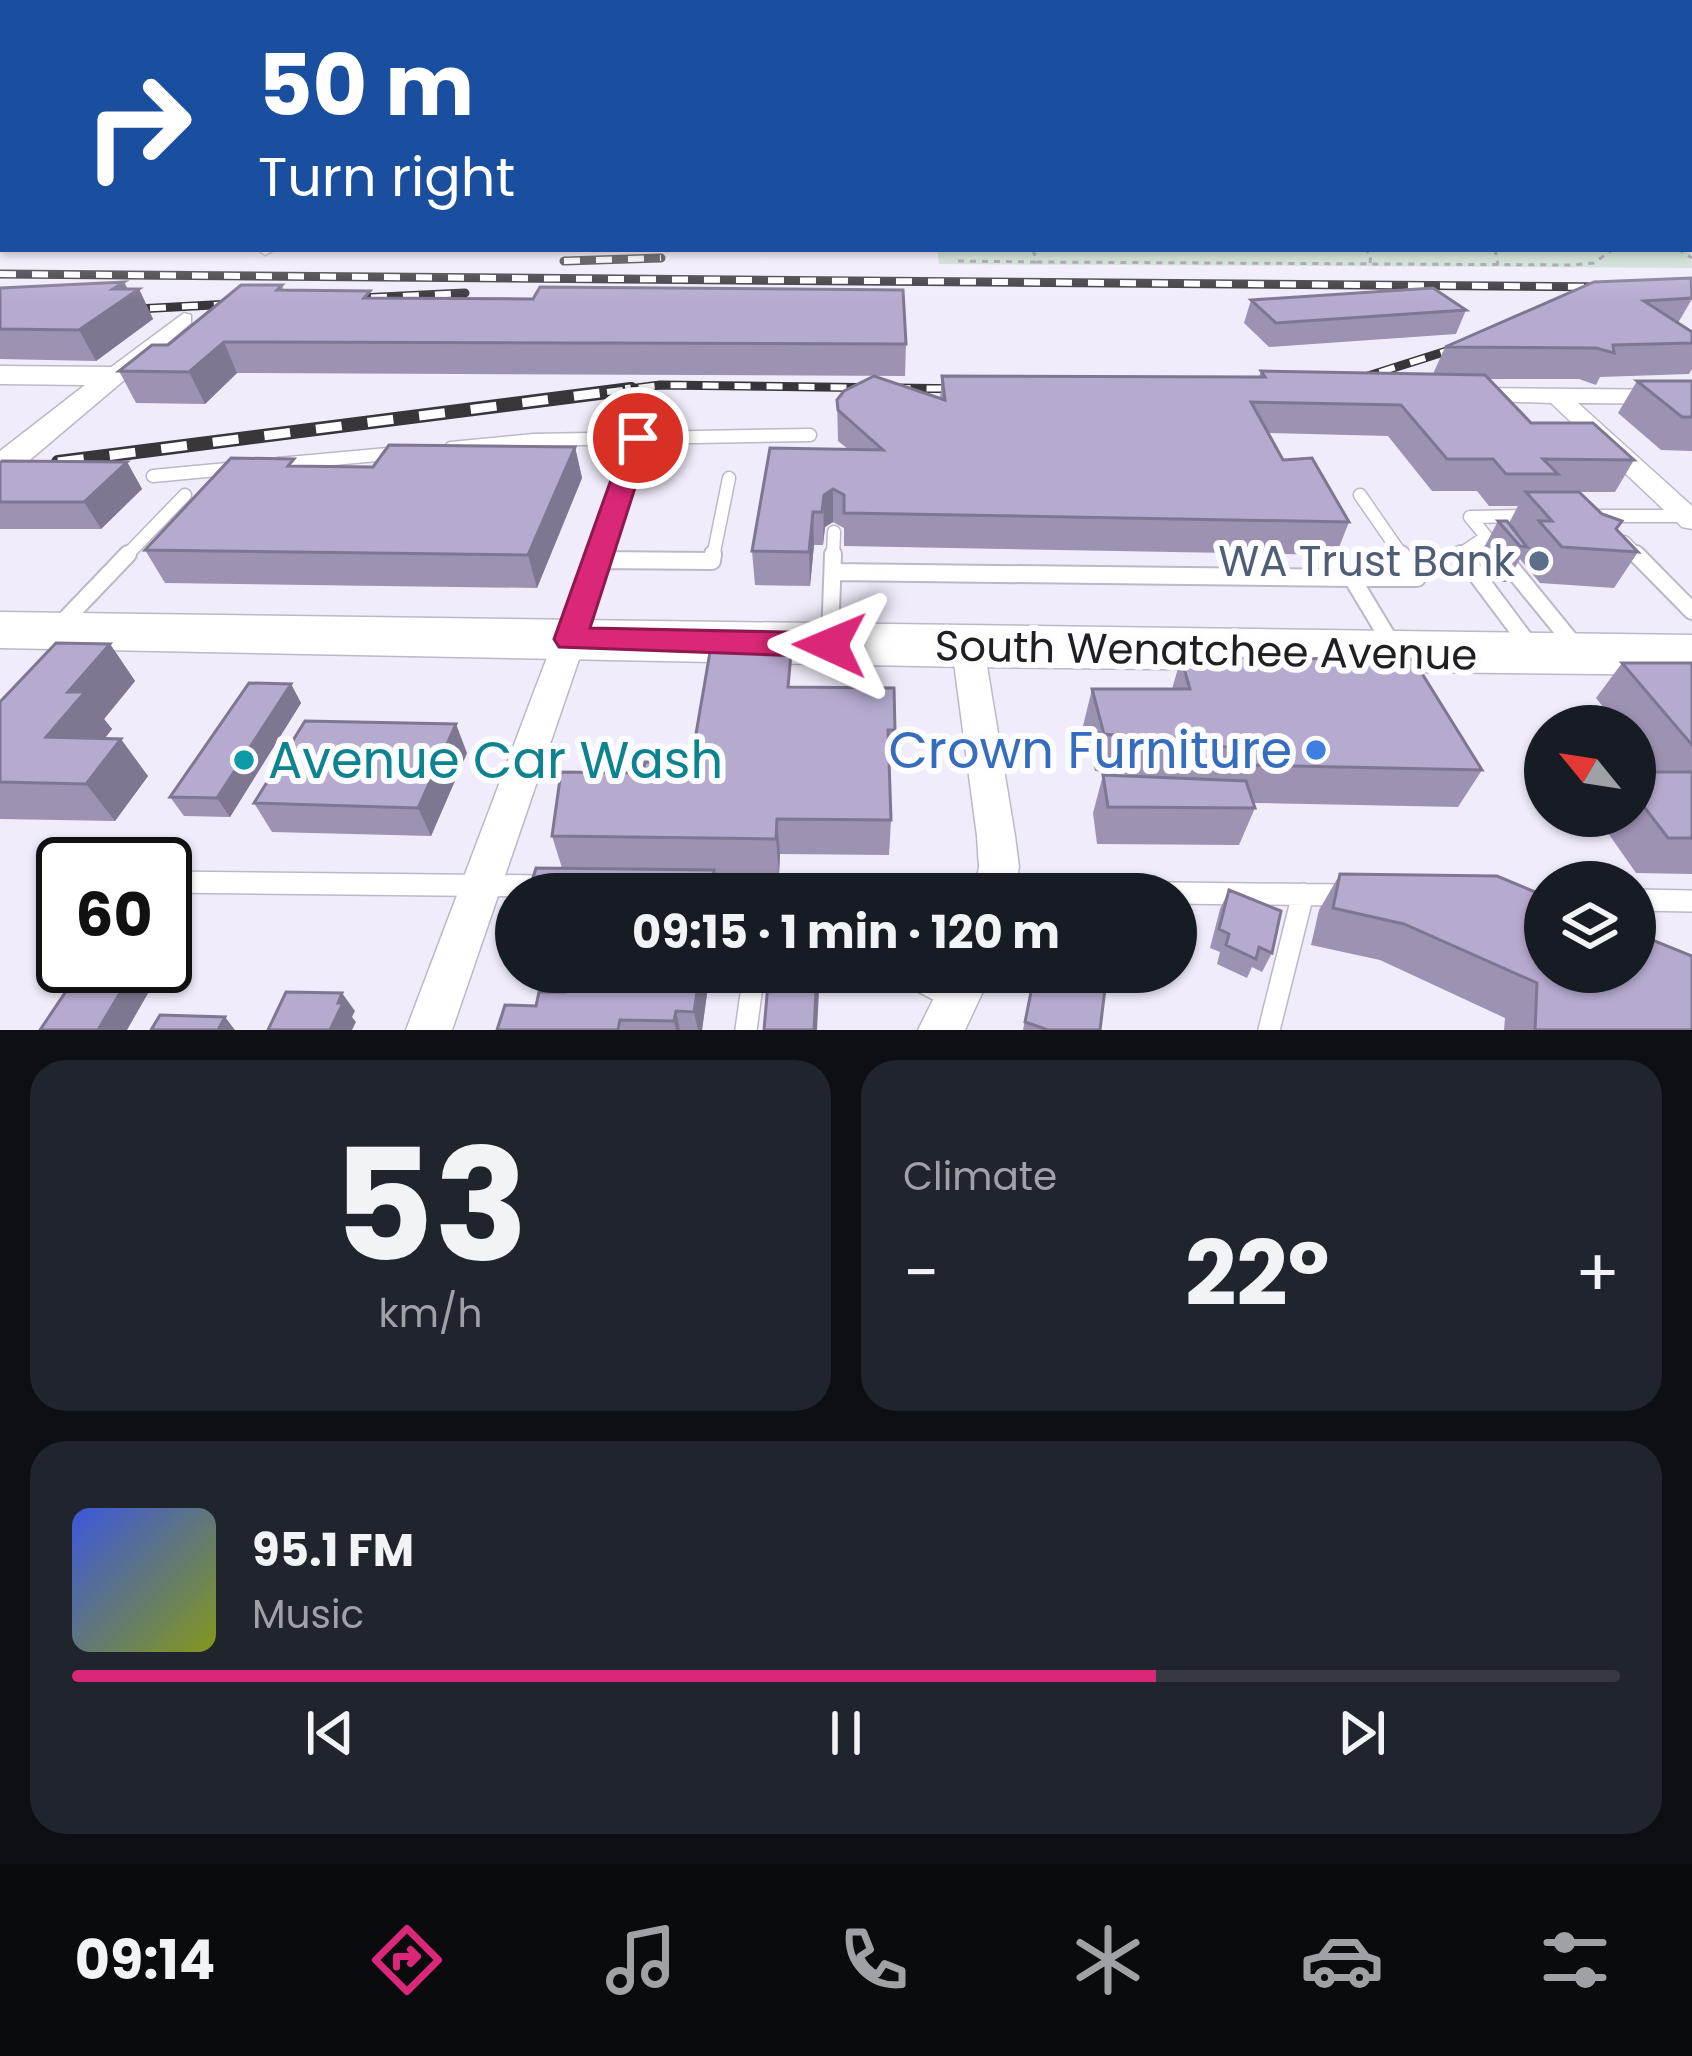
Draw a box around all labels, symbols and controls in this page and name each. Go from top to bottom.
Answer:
text: 50 m [258,27,474,144]
icon: right [60,48,216,204]
text: Turn right [258,139,515,215]
pin [587,387,689,489]
icon: arrive [605,405,671,471]
place label: WA Trust Bank [1218,532,1515,591]
marker: WA Trust Bank [1526,548,1552,574]
position arrow [767,582,893,708]
street label: South Wenatchee Avenue [934,616,1478,685]
north arrow [1524,705,1656,837]
map controls [1524,705,1656,993]
place label: Crown Furniture [888,714,1292,786]
place label: Avenue Car Wash [268,724,723,796]
marker: Crown Furniture [1303,737,1329,763]
marker: Avenue Car Wash [231,747,257,773]
speed limit sign: 60 [36,837,192,993]
button: layers [1524,861,1656,993]
text: 09:15 · 1 min · 120 m [632,901,1060,964]
text: 53 [333,1096,528,1315]
text: Climate [903,1149,1057,1204]
text: 22° [1185,1210,1329,1337]
text: − [903,1227,939,1319]
text: + [1575,1227,1620,1319]
text: km/h [379,1286,482,1341]
text: 95.1 FM [252,1519,414,1582]
text: Music [252,1587,364,1642]
icon: previous [297,1700,363,1766]
icon: pause [813,1700,879,1766]
icon: next [1329,1700,1395,1766]
icon: directions [365,1918,449,2002]
icon: music [599,1918,683,2002]
icon: phone [832,1918,916,2002]
icon: climate [1066,1918,1150,2002]
icon: car [1300,1918,1384,2002]
icon: filters [1533,1918,1617,2002]
text: 09:14 [75,1922,215,1998]

